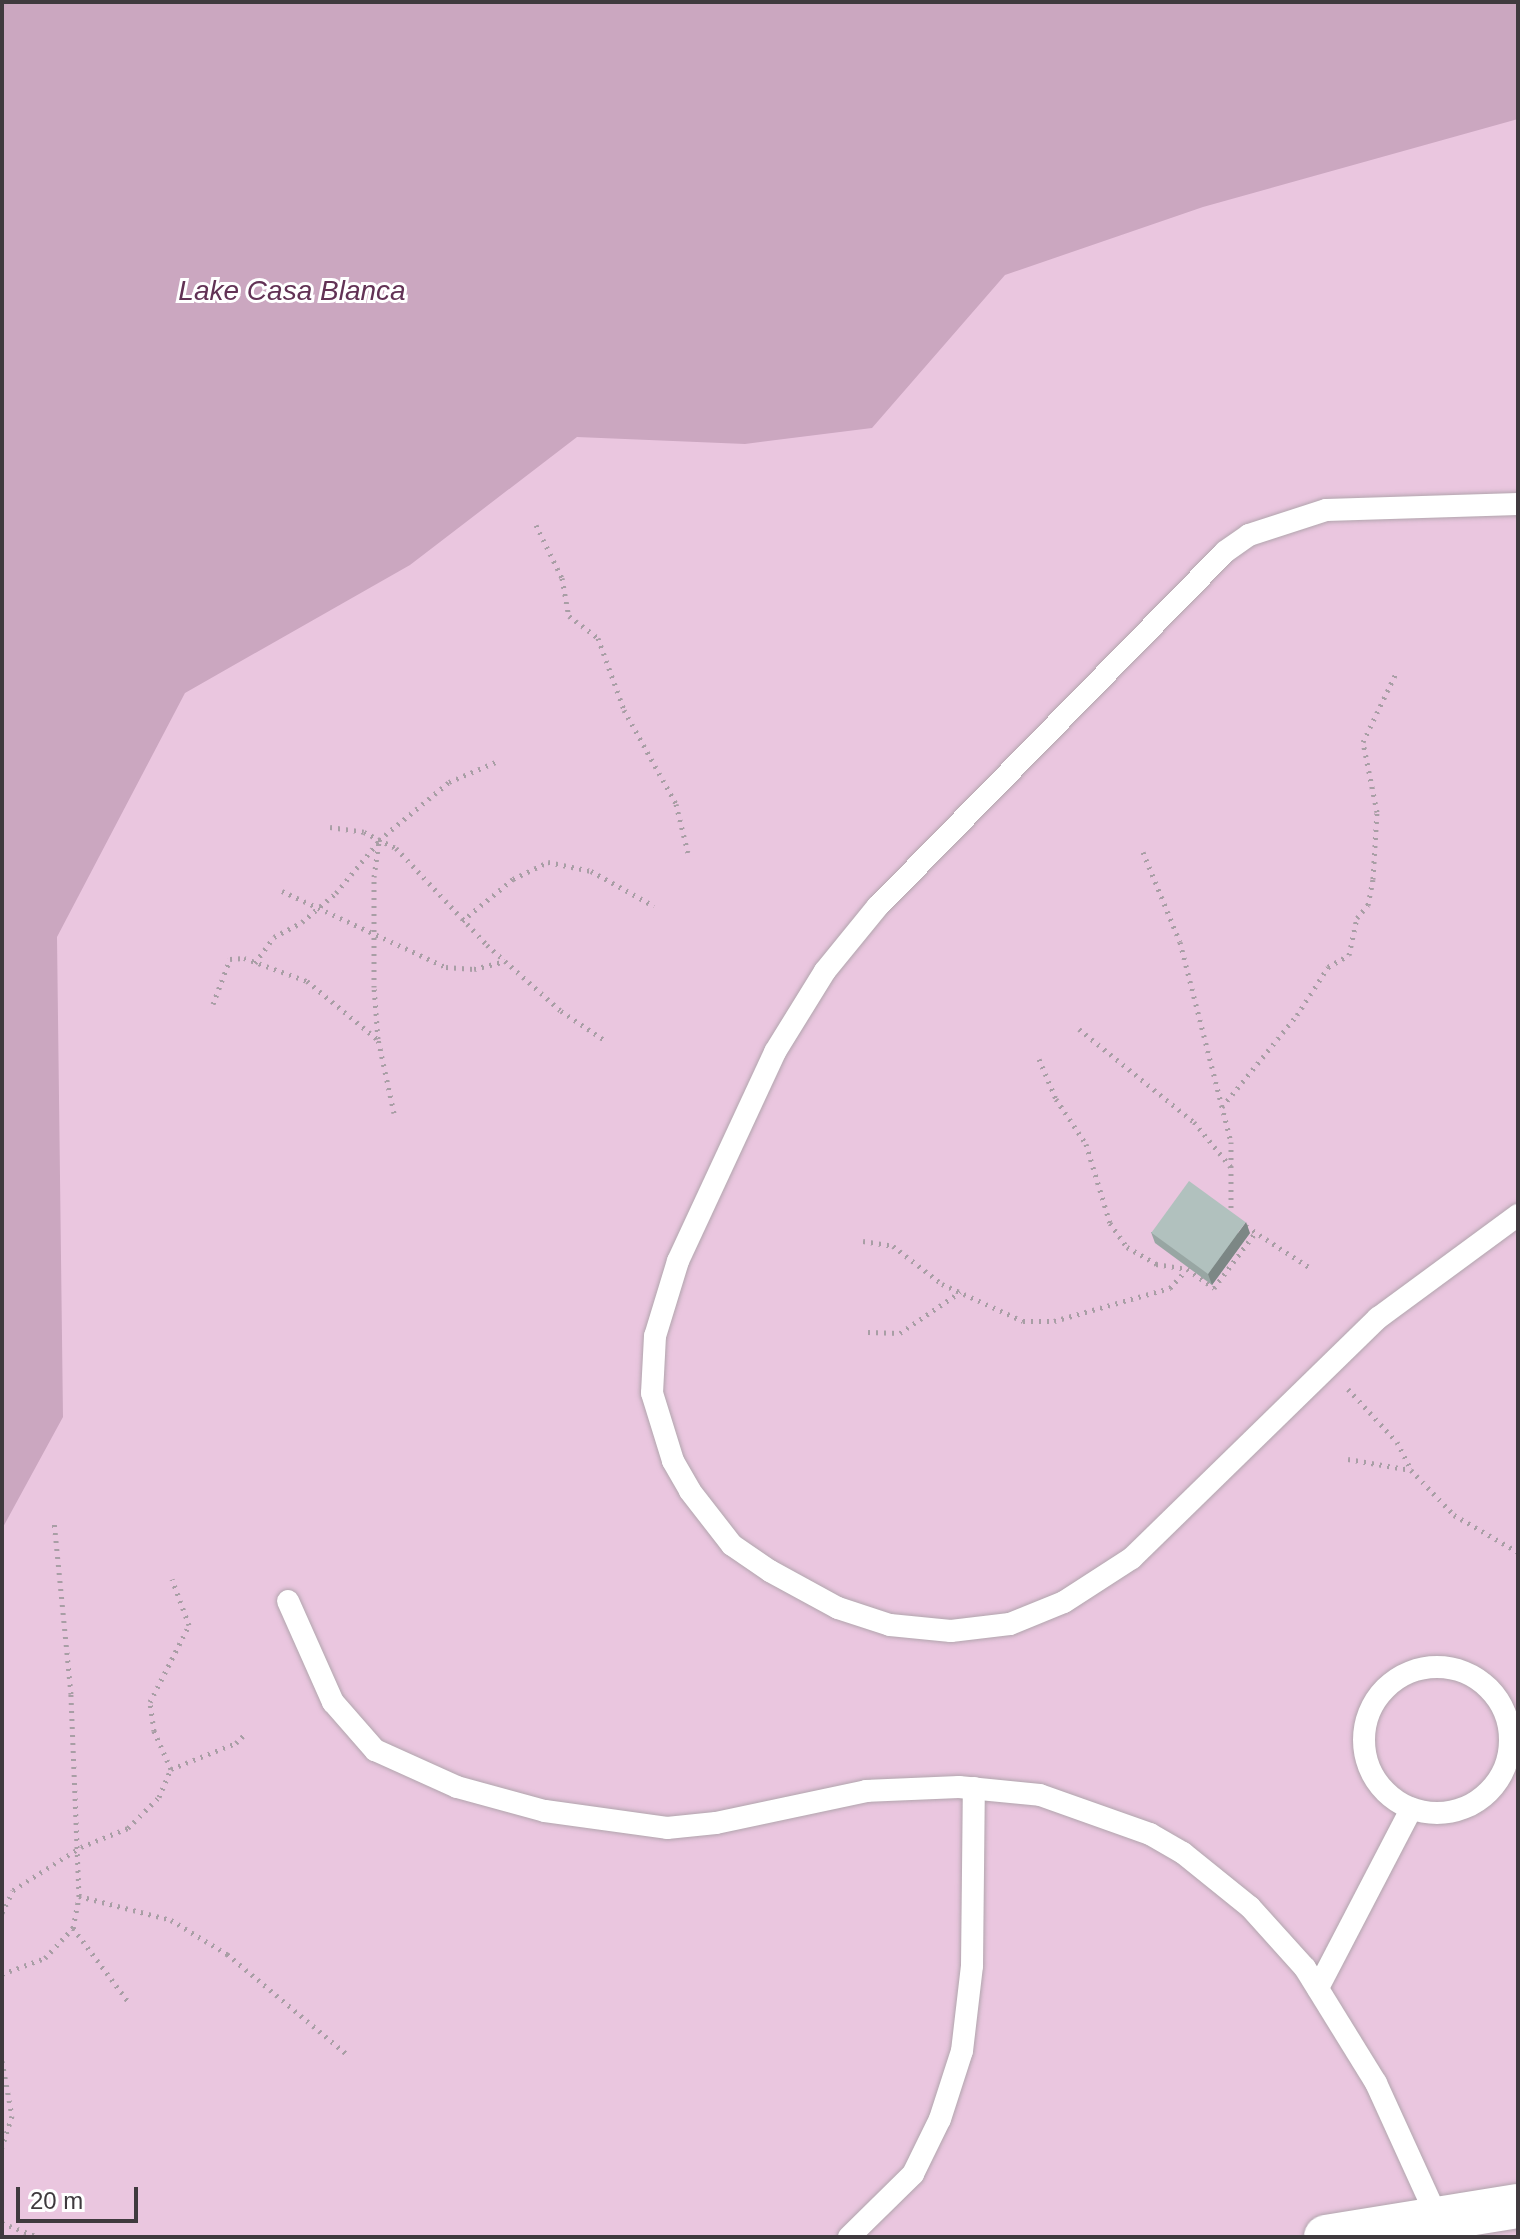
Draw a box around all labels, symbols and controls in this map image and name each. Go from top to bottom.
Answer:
water label: Lake Casa Blanca [178,274,406,308]
scale bar [20,2171,142,2221]
text: 20 m [30,2187,83,2214]

